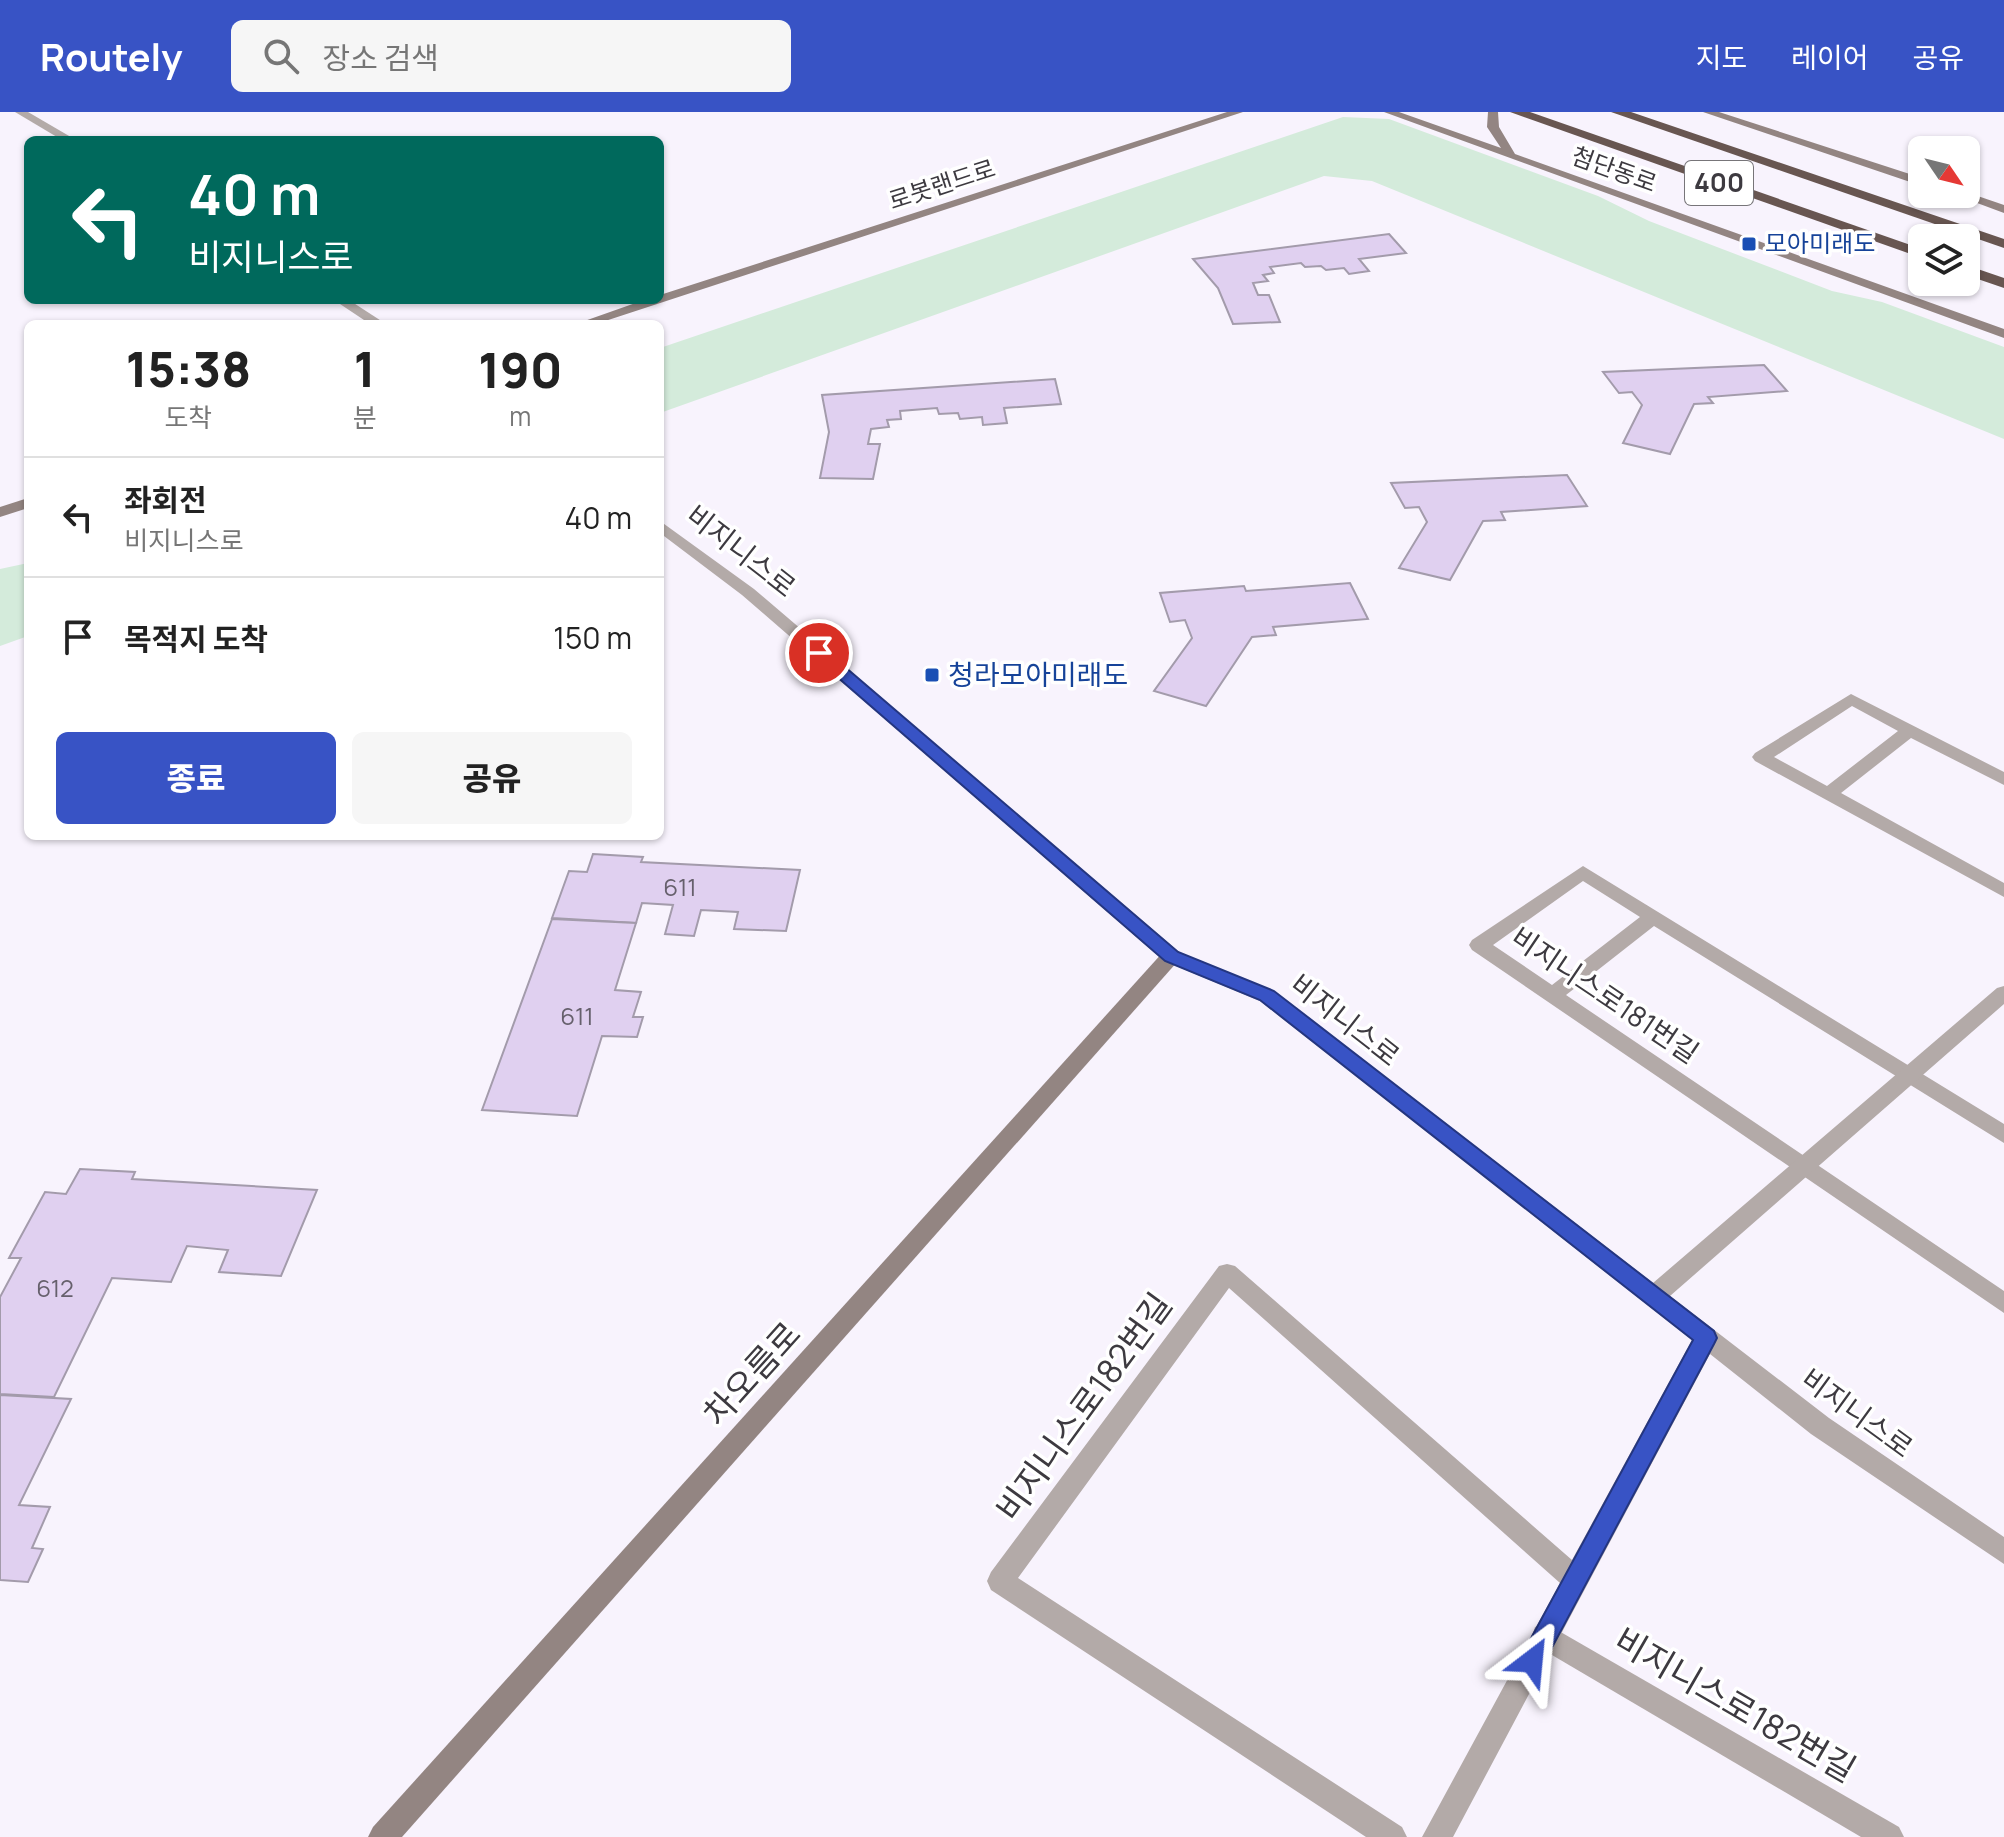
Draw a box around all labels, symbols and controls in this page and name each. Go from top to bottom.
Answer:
search box [231,20,791,92]
text: Routely [40,30,183,82]
icon: search [259,34,303,78]
text: 장소 검색 [323,37,439,78]
text: 지도 [1696,38,1747,76]
text: 레이어 [1791,38,1868,76]
text: 공유 [1912,38,1964,76]
north arrow [1908,136,1980,208]
map controls [1908,136,1980,296]
street label: 첨단동로 [1567,138,1662,199]
street label: 로봇랜드로 [884,151,999,216]
text: 40 m [188,155,320,232]
road number: 400 [1685,161,1753,205]
icon: left [56,168,160,272]
button: layers [1908,224,1980,296]
place label: 모아미래도 [1765,226,1875,259]
text: 비지니스로 [188,232,354,281]
marker: 모아미래도 [1740,235,1758,253]
text: 15:38 [126,336,251,401]
text: 1 [354,336,376,401]
text: 190 [478,337,562,402]
text: m [509,398,531,434]
text: 도착 [164,399,212,435]
text: 분 [353,399,377,435]
text: 좌회전 [124,479,207,520]
icon: left [56,495,100,539]
street label: 비지니스로 [679,496,804,605]
text: 40 m [565,497,632,538]
text: 비지니스로 [124,522,244,558]
icon: arrive [56,615,100,659]
text: 150 m [553,617,632,658]
text: 목적지 도착 [124,618,268,659]
pin [785,619,853,687]
icon: arrive [797,631,841,675]
place label: 청라모아미래도 [948,655,1128,693]
marker: 청라모아미래도 [923,666,941,684]
button: 종료 [56,732,336,824]
button: 공유 [352,732,632,824]
house number: 611 [663,870,697,903]
street label: 비지니스로181번길 [1504,917,1707,1071]
street label: 비지니스로 [1283,965,1408,1074]
house number: 611 [560,999,594,1032]
house number: 612 [36,1271,74,1304]
street label: 비지니스로182번길 [985,1283,1182,1530]
street label: 차오름로 [692,1311,810,1435]
street label: 비지니스로 [1794,1359,1921,1465]
street label: 비지니스로182번길 [1607,1616,1864,1792]
position arrow [1490,1619,1574,1703]

